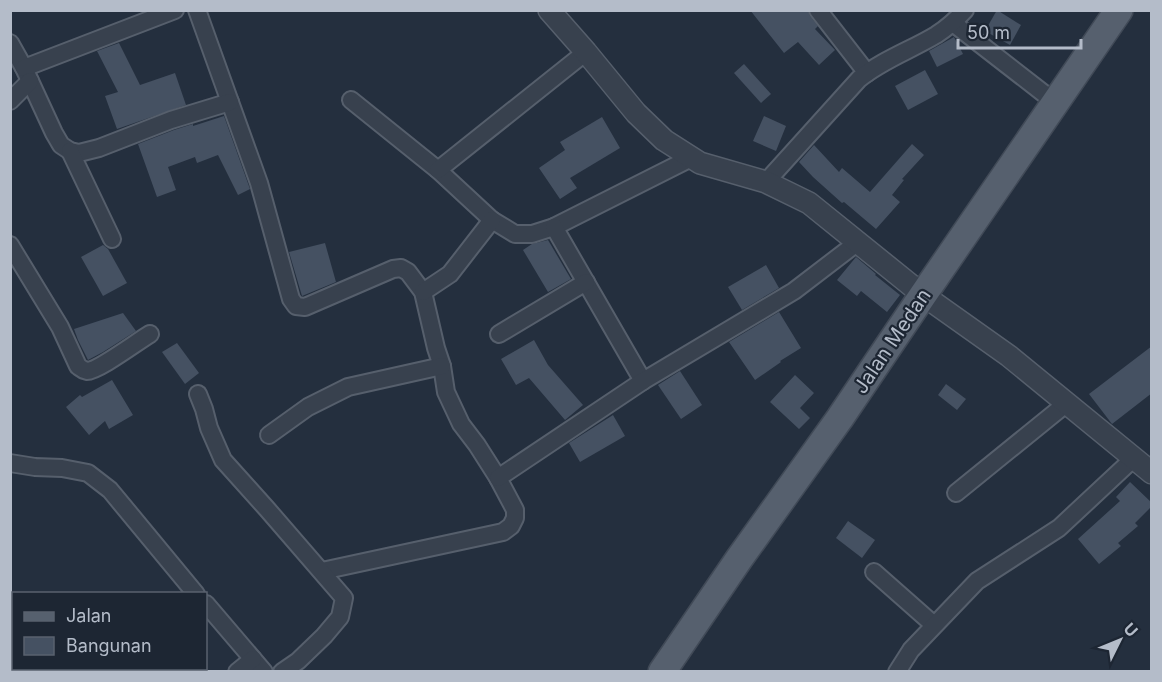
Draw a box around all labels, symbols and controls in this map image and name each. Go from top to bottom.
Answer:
scale bar [958,12,1081,50]
text: 50 m [967,22,1010,43]
street label: Jalan Medan [848,284,936,398]
legend [12,592,207,670]
text: Jalan [66,605,111,626]
north arrow [1090,610,1150,670]
text: U [1120,619,1142,641]
text: Bangunan [66,635,152,656]

